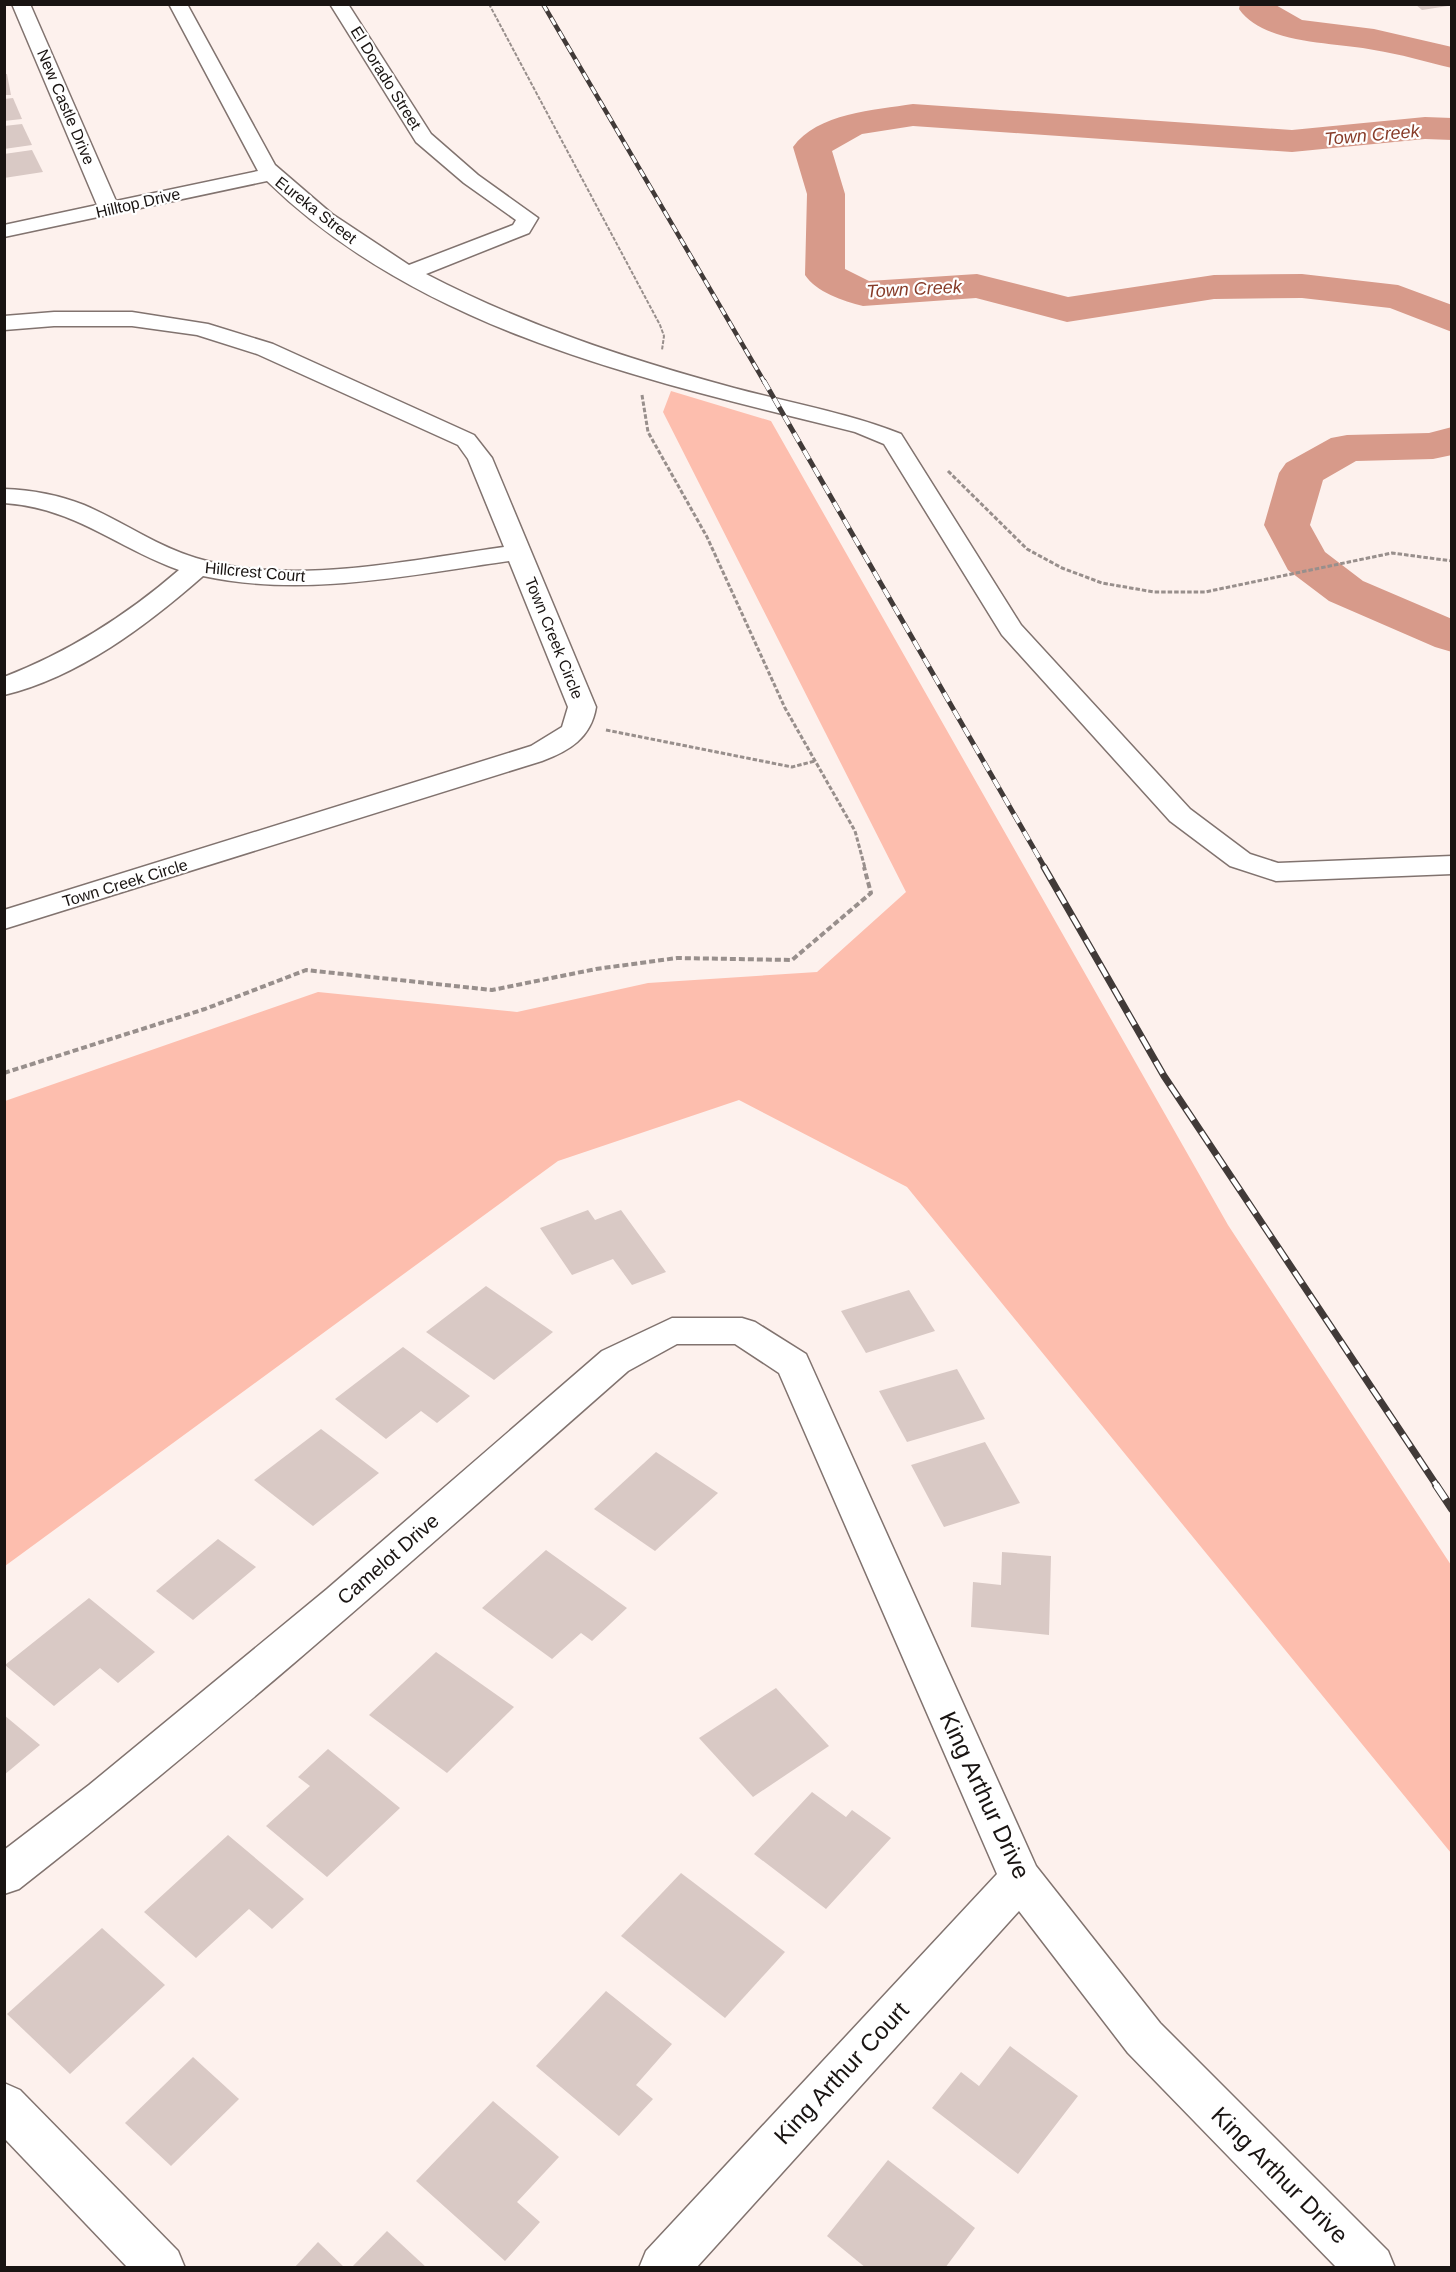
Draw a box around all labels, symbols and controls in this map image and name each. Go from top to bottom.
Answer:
street label: El Dorado Street [347,23,425,133]
street label: New Castle Drive [34,47,98,167]
water label: Town Creek [1324,121,1421,149]
street label: Eureka Street [272,173,360,247]
street label: Hilltop Drive [94,185,182,221]
water label: Town Creek [866,276,963,301]
street label: Hillcrest Court [204,559,306,585]
street label: Town Creek Circle [522,575,586,701]
street label: Town Creek Circle [60,856,190,910]
street label: Camelot Drive [333,1509,443,1609]
street label: King Arthur Drive [934,1707,1036,1883]
street label: King Arthur Court [768,1996,914,2150]
street label: King Arthur Drive [1206,2101,1354,2249]

